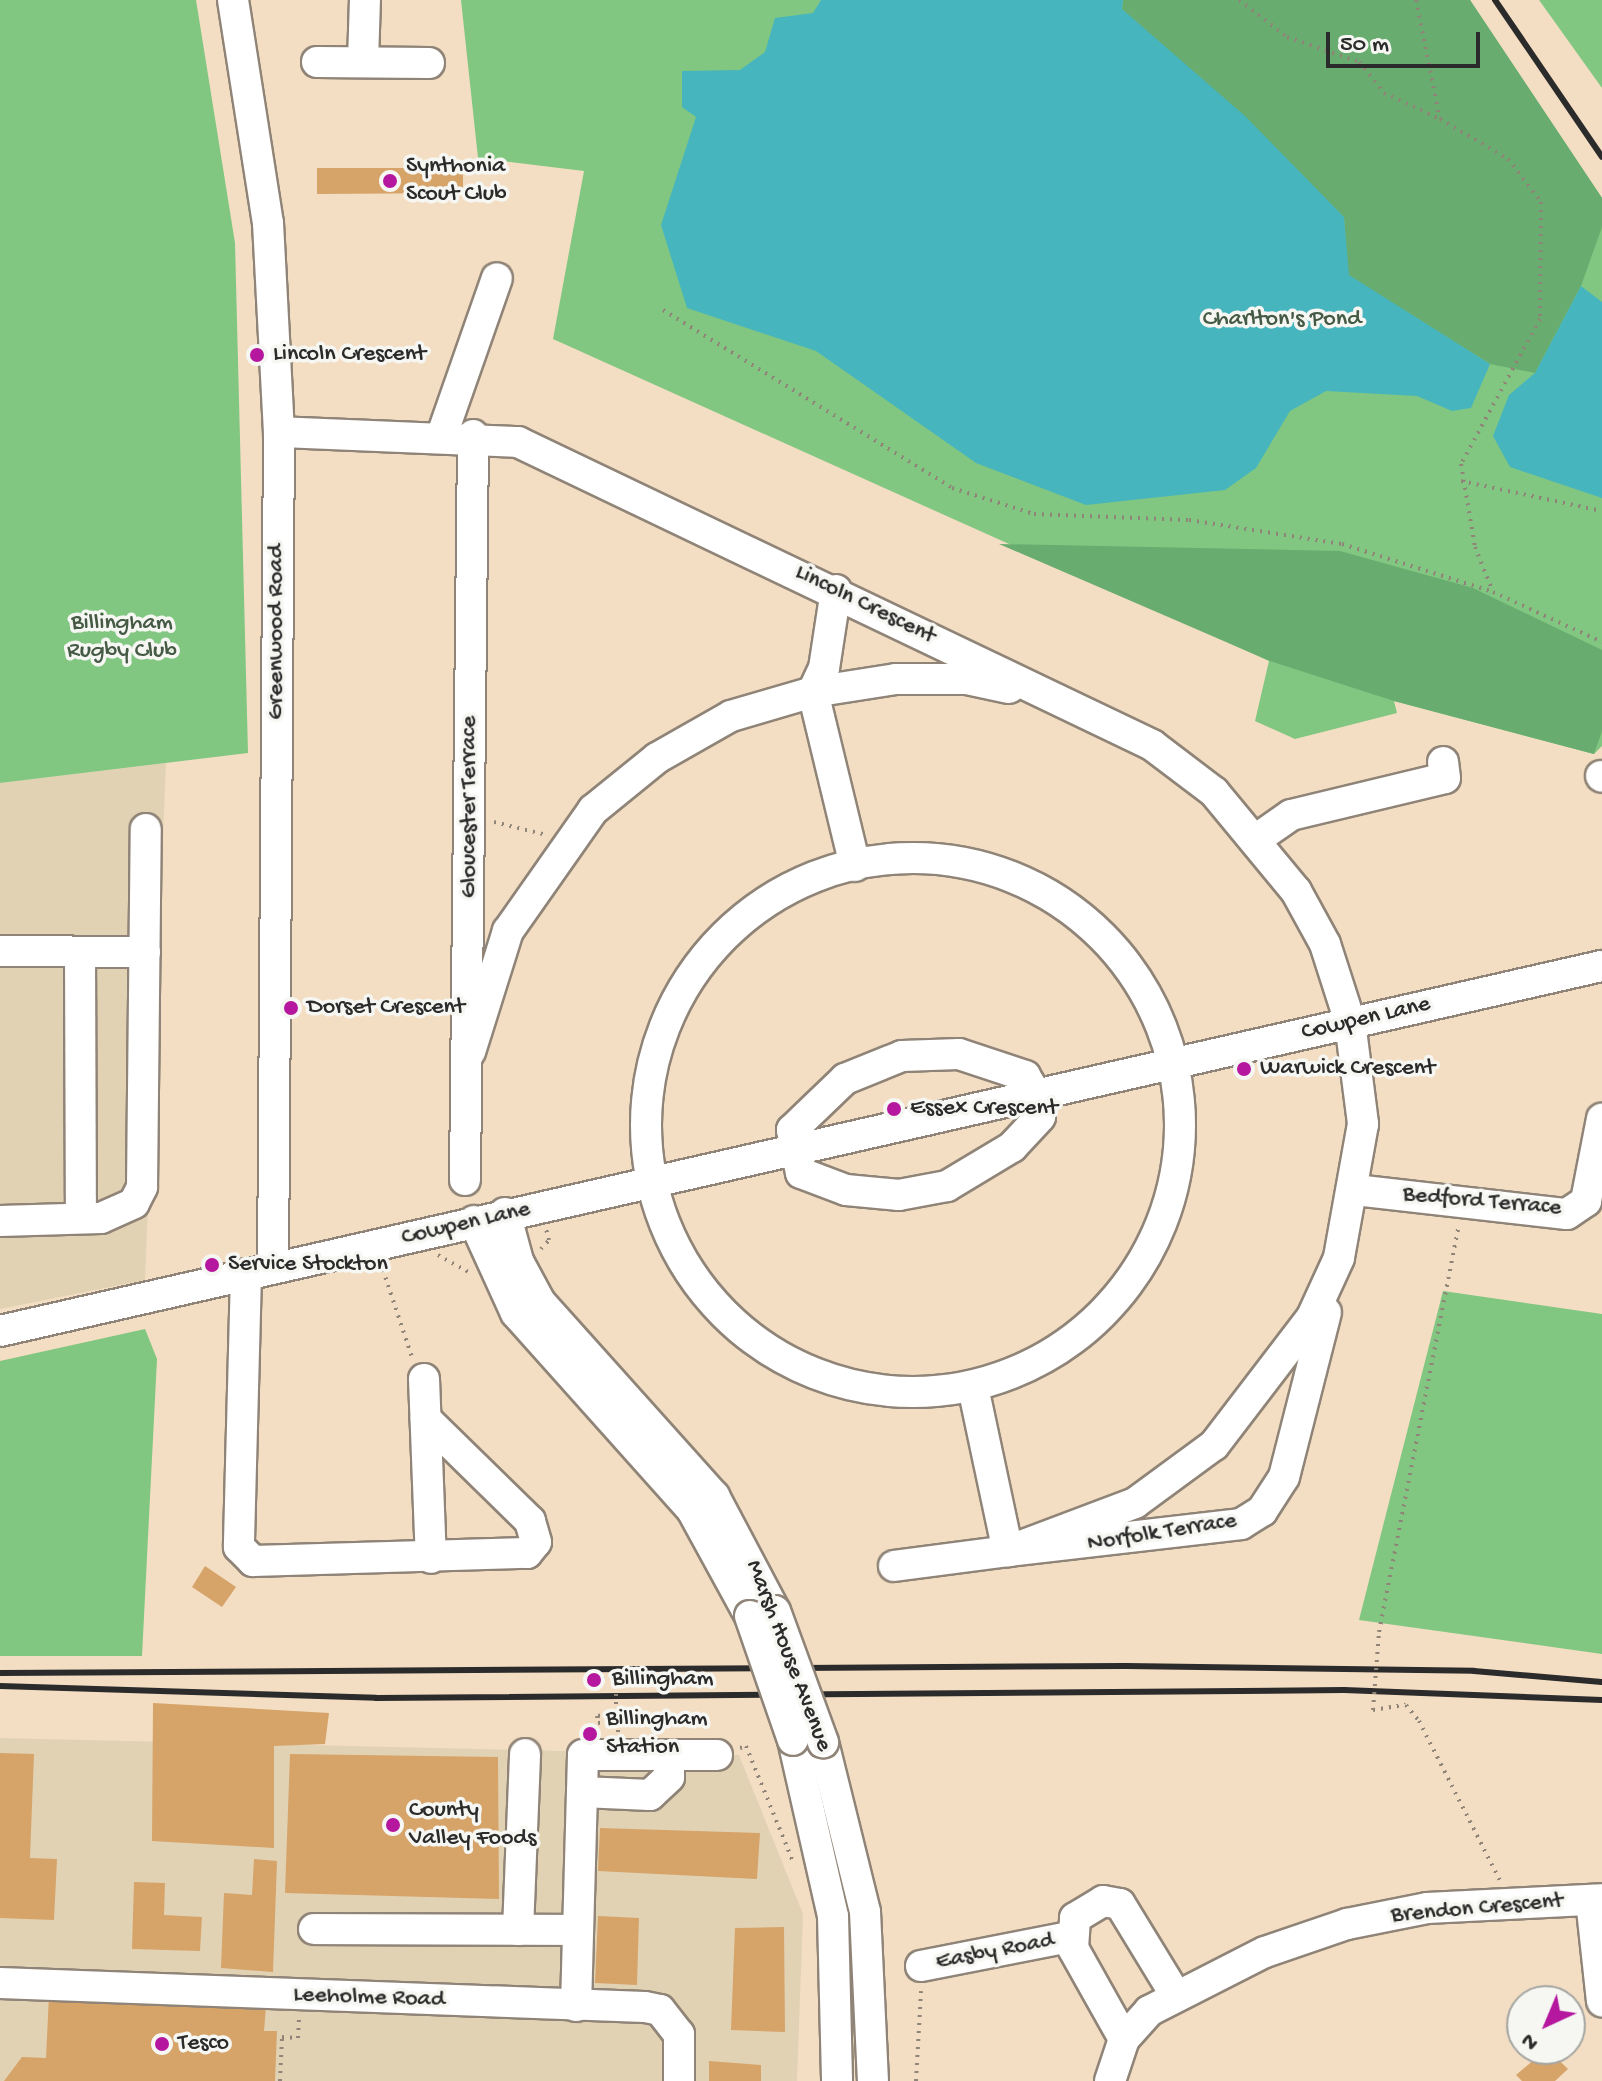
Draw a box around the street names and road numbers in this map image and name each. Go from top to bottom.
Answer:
street label: Greenwood Road [263,544,291,720]
street label: Lincoln Crescent [790,559,940,651]
street label: Gloucester Terrace [456,716,484,898]
street label: Cowpen Lane [1299,990,1433,1048]
street label: Bedford Terrace [1401,1181,1563,1223]
street label: Cowpen Lane [399,1195,533,1253]
street label: Norfolk Terrace [1085,1507,1239,1559]
street label: Marsh House Avenue [738,1556,838,1756]
street label: Brendon Crescent [1390,1887,1564,1931]
street label: Easby Road [934,1926,1056,1978]
street label: Leeholme Road [293,1981,445,2015]

